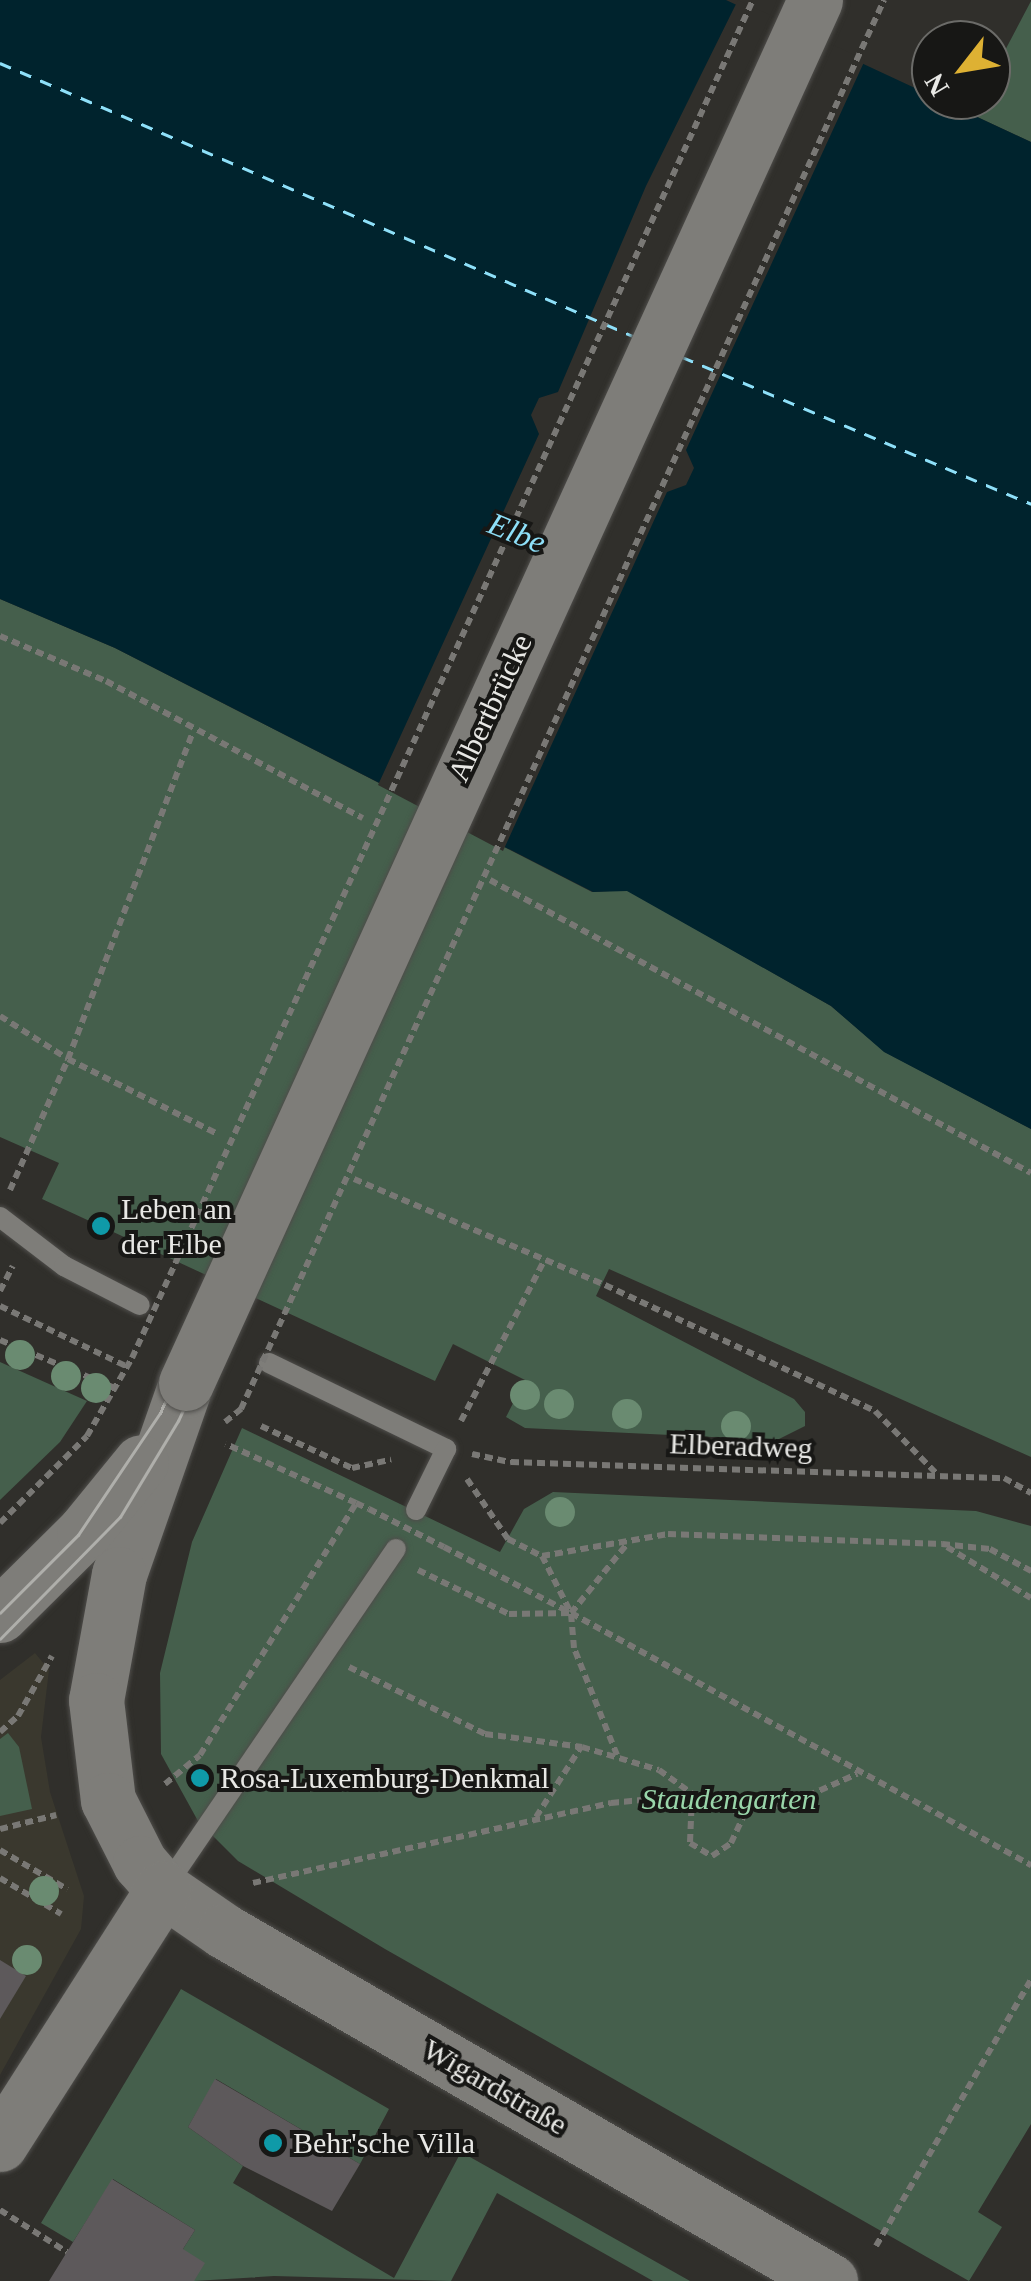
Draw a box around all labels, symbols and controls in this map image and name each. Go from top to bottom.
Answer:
north arrow [911,20,1011,120]
text: N [918,68,955,101]
water label: Elbe [483,504,551,562]
street label: Albertbrücke [440,629,540,787]
place label: Leben an der Elbe [121,1191,232,1262]
marker: Leben an der Elbe [90,1215,112,1237]
street label: Elberadweg [669,1426,813,1466]
place label: Rosa-Luxemburg-Denkmal [220,1760,549,1796]
marker: Rosa-Luxemburg-Denkmal [189,1767,211,1789]
park label: Staudengarten [642,1781,816,1817]
street label: Wigardstraße [417,2031,573,2143]
place label: Behr'sche Villa [293,2125,476,2161]
marker: Behr'sche Villa [262,2132,284,2154]

